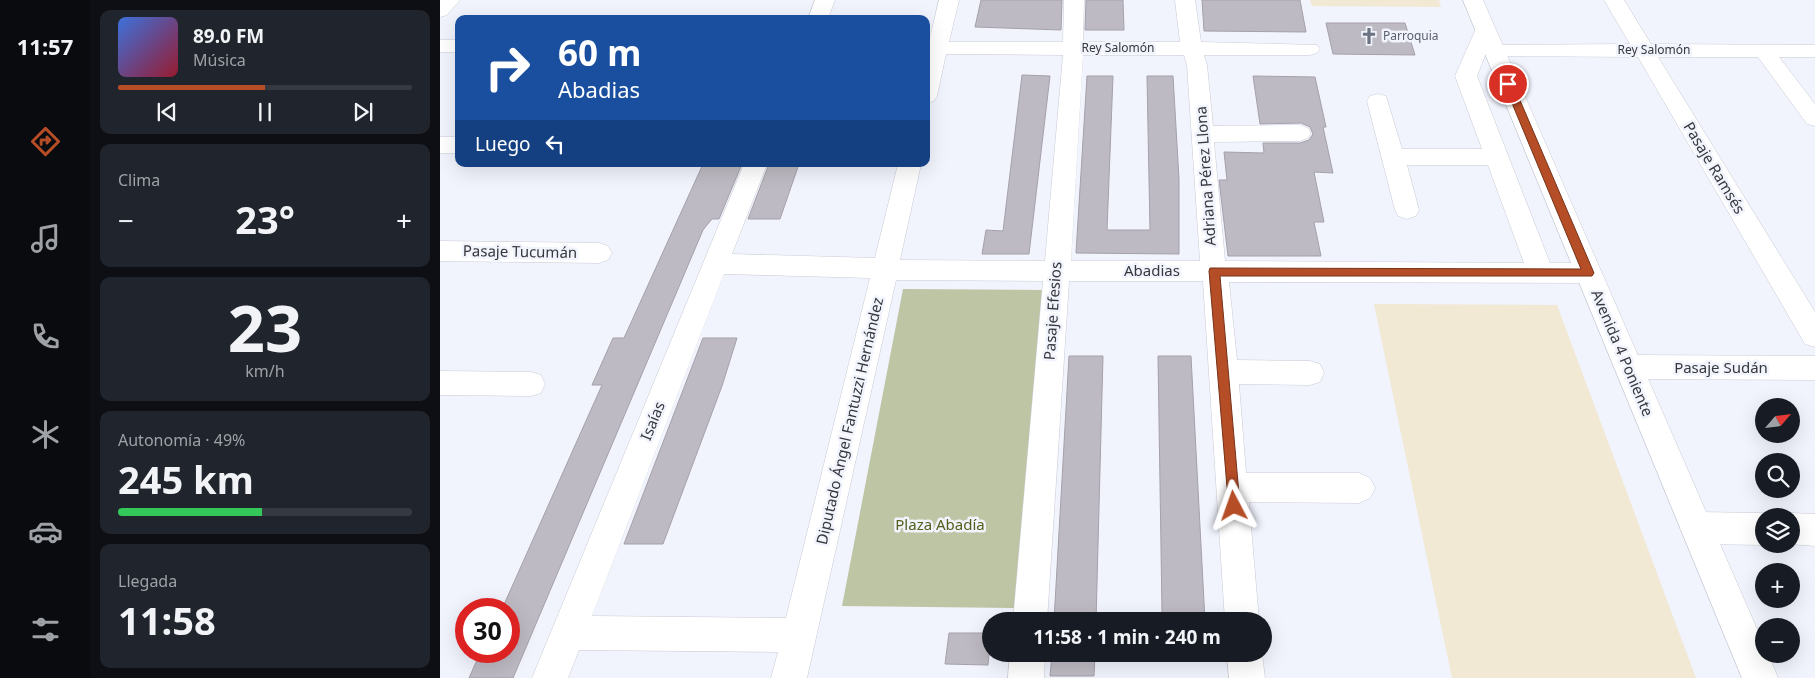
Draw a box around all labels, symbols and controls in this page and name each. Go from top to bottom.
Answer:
text: 89.0 FM [193,23,264,49]
church icon: Parroquia [1359,26,1379,46]
place label: Parroquia [1383,27,1439,44]
text: 60 m [558,29,641,76]
text: 11:57 [17,31,73,61]
icon: right [475,35,540,100]
street label: Rey Salomón [1082,39,1154,56]
street label: Rey Salomón [1618,41,1690,58]
text: Música [193,49,246,71]
pin [1487,63,1529,105]
icon: arrive [1494,70,1522,98]
text: Abadias [558,74,640,104]
icon: previous [153,98,181,126]
icon: pause [251,98,279,126]
icon: next [349,98,377,126]
street label: Adriana Pérez Llona [1190,106,1220,247]
street label: Pasaje Ramsés [1680,118,1750,217]
icon: directions [28,124,63,159]
icon: left [541,130,569,158]
text: Luego [475,131,531,157]
text: Clima [118,169,160,191]
text: 23° [235,193,295,245]
text: − [118,201,134,239]
text: + [396,201,412,239]
icon: music [28,221,63,256]
street label: Pasaje Tucumán [463,240,577,262]
street label: Abadias [1124,260,1180,280]
street label: Pasaje Efesios [1039,261,1065,361]
text: 23 [228,283,302,371]
street label: Avenida 4 Poniente [1587,286,1659,419]
street label: Diputado Ángel Fantuzzi Hernández [811,295,887,546]
icon: phone [28,319,63,354]
street label: Pasaje Sudán [1674,357,1768,377]
text: km/h [245,360,285,382]
street label: Isaías [635,398,669,443]
north arrow [1755,398,1800,442]
map controls [1755,398,1800,663]
icon: climate [28,417,63,452]
text: Autonomía · 49% [118,429,245,451]
text: 245 km [118,453,254,505]
button: search [1755,453,1800,498]
position arrow [1207,479,1259,531]
button: layers [1755,508,1800,553]
icon: car [28,514,63,549]
park label: Plaza Abadía [895,514,985,534]
button: + [1755,563,1800,608]
text: Llegada [118,570,177,592]
text: 11:58 [118,594,216,646]
speed limit sign: 30 [455,598,520,663]
icon: filters [28,612,63,647]
button: − [1755,618,1800,663]
text: 11:58 · 1 min · 240 m [1033,624,1221,650]

